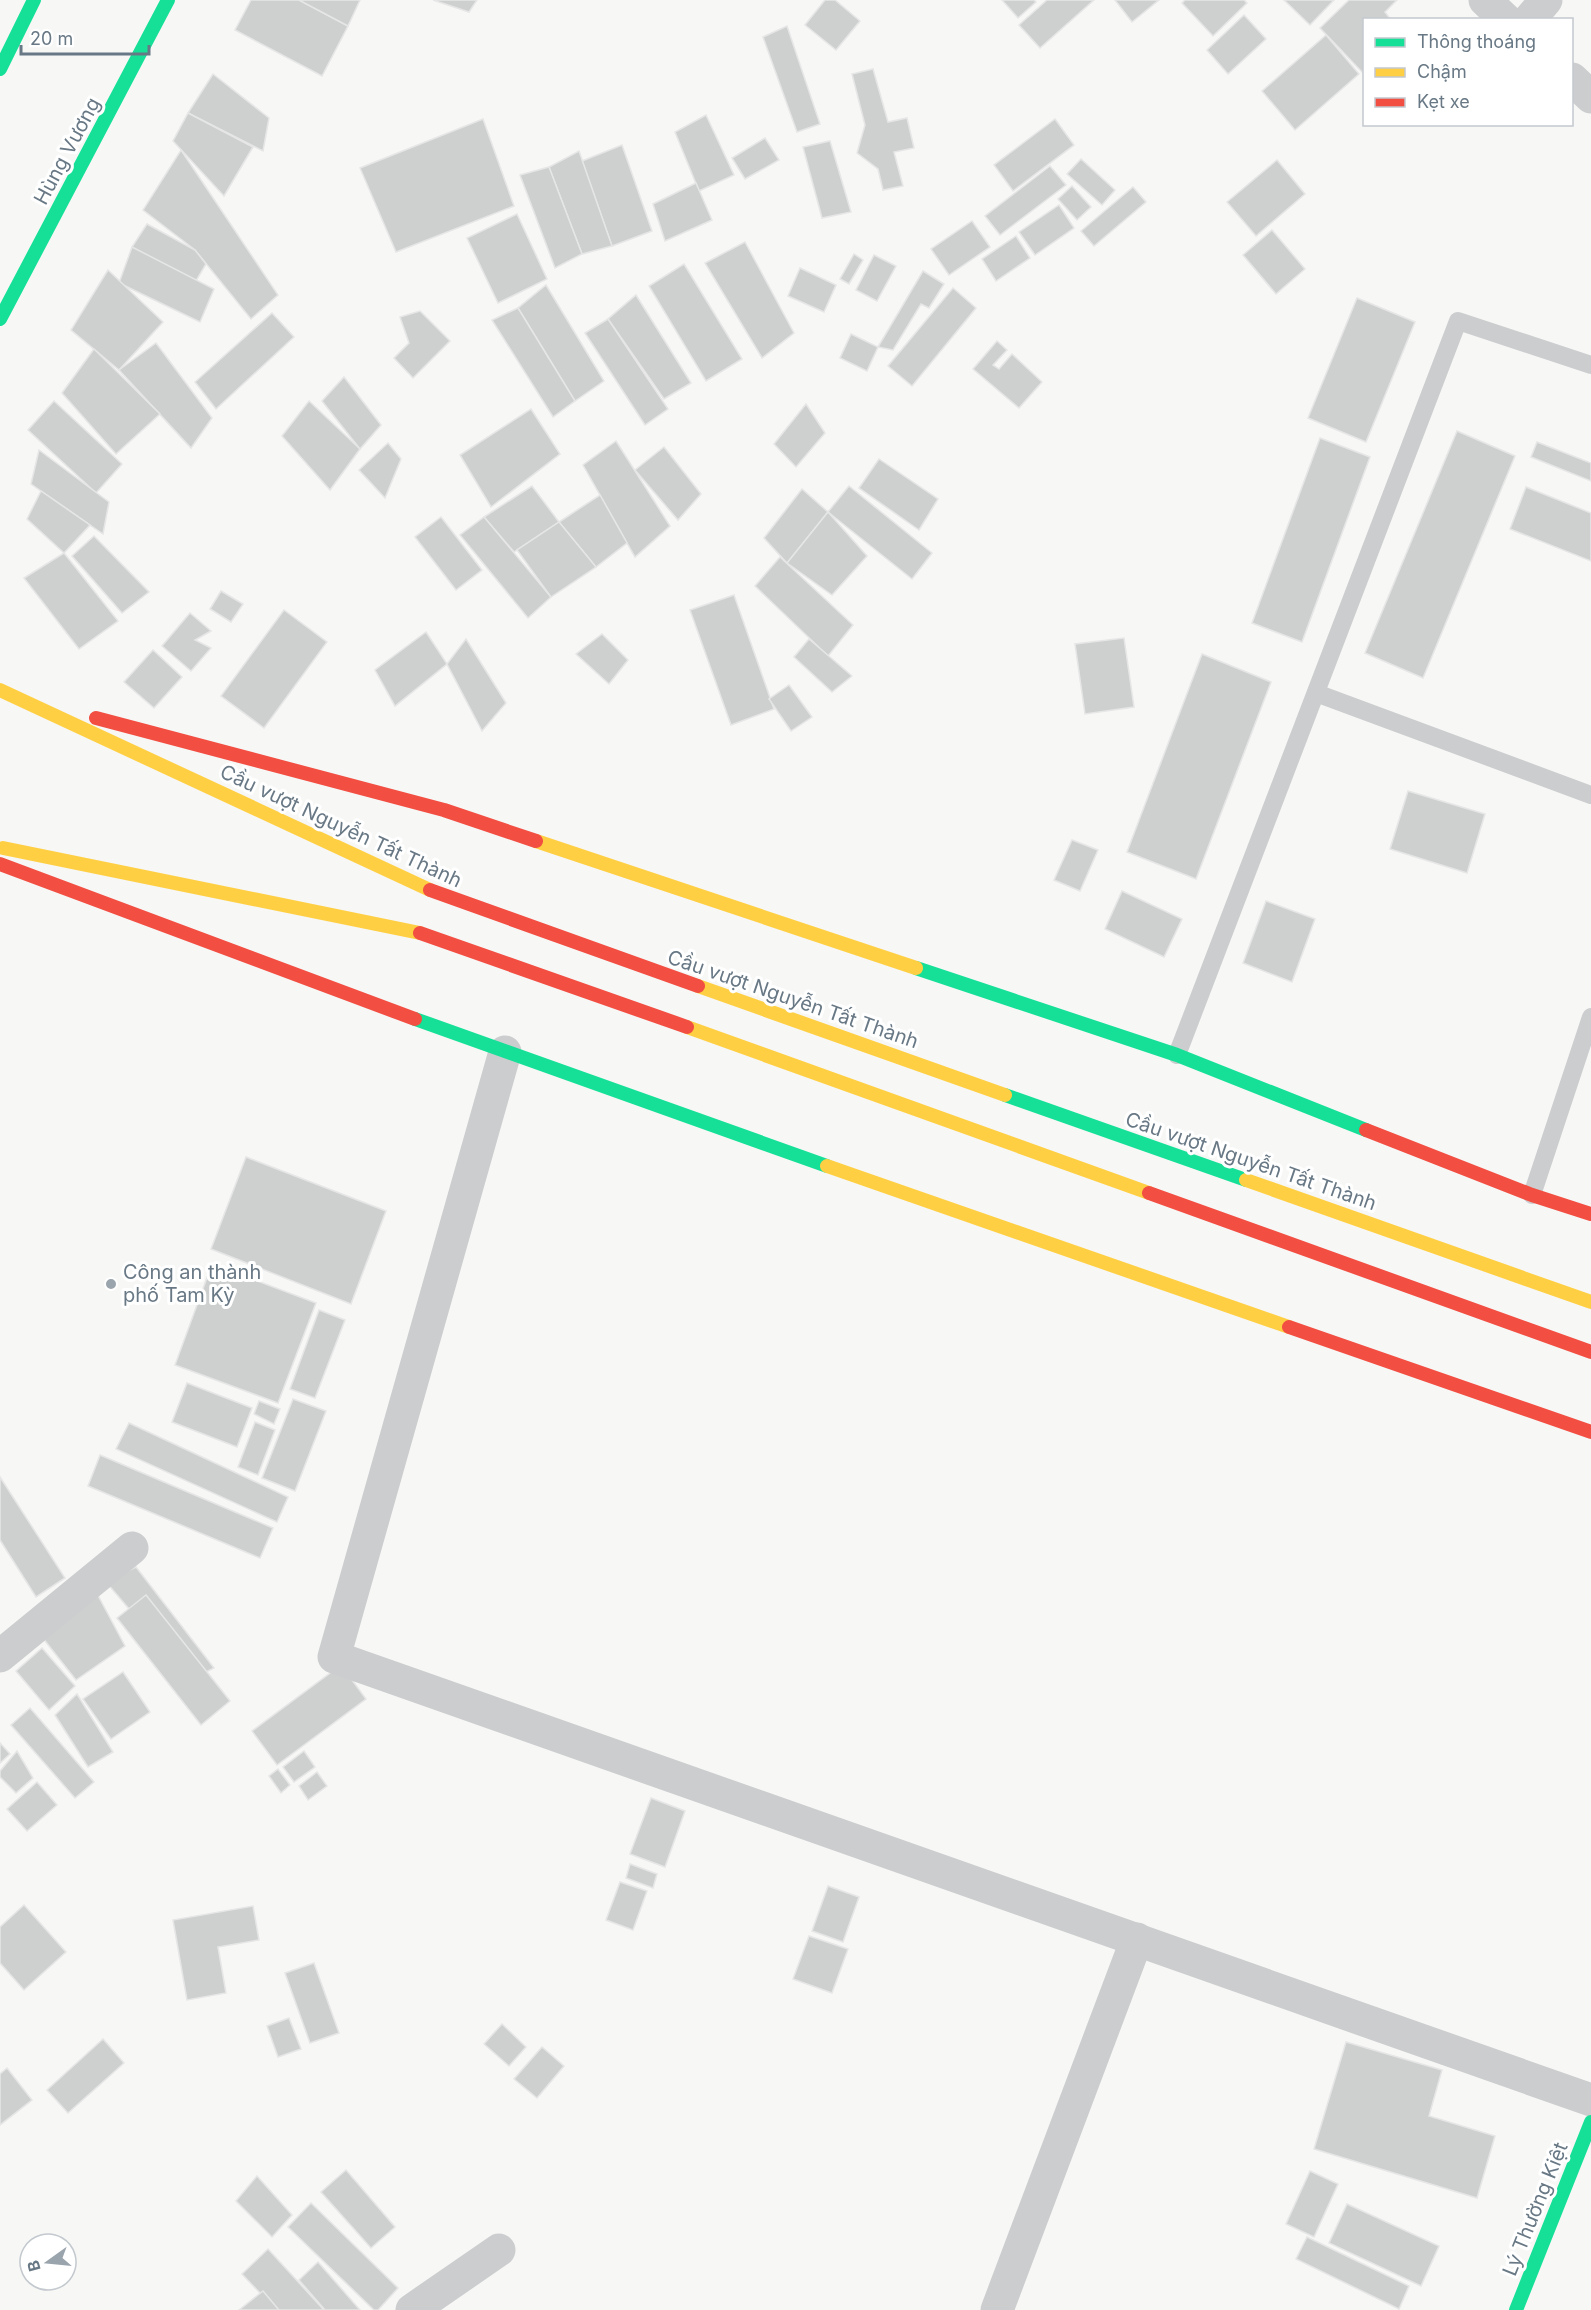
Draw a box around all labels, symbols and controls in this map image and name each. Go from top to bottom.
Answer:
scale bar [21,18,148,56]
legend [1363,18,1573,126]
text: 20 m [30,28,73,49]
text: Thông thoáng [1417,31,1536,52]
text: Chậm [1417,61,1467,82]
text: Kẹt xe [1417,91,1470,112]
street label: Hùng Vương [29,93,105,209]
street label: Cầu vượt Nguyễn Tất Thành [216,759,466,893]
street label: Cầu vượt Nguyễn Tất Thành [664,945,922,1053]
street label: Cầu vượt Nguyễn Tất Thành [1122,1107,1380,1215]
place label: Công an thành phố Tam Kỳ [123,1260,261,1307]
marker: Công an thành phố Tam Kỳ [104,1277,118,1291]
street label: Lý Thường Kiệt [1497,2138,1573,2279]
north arrow [18,2232,78,2292]
text: B [22,2258,45,2274]

